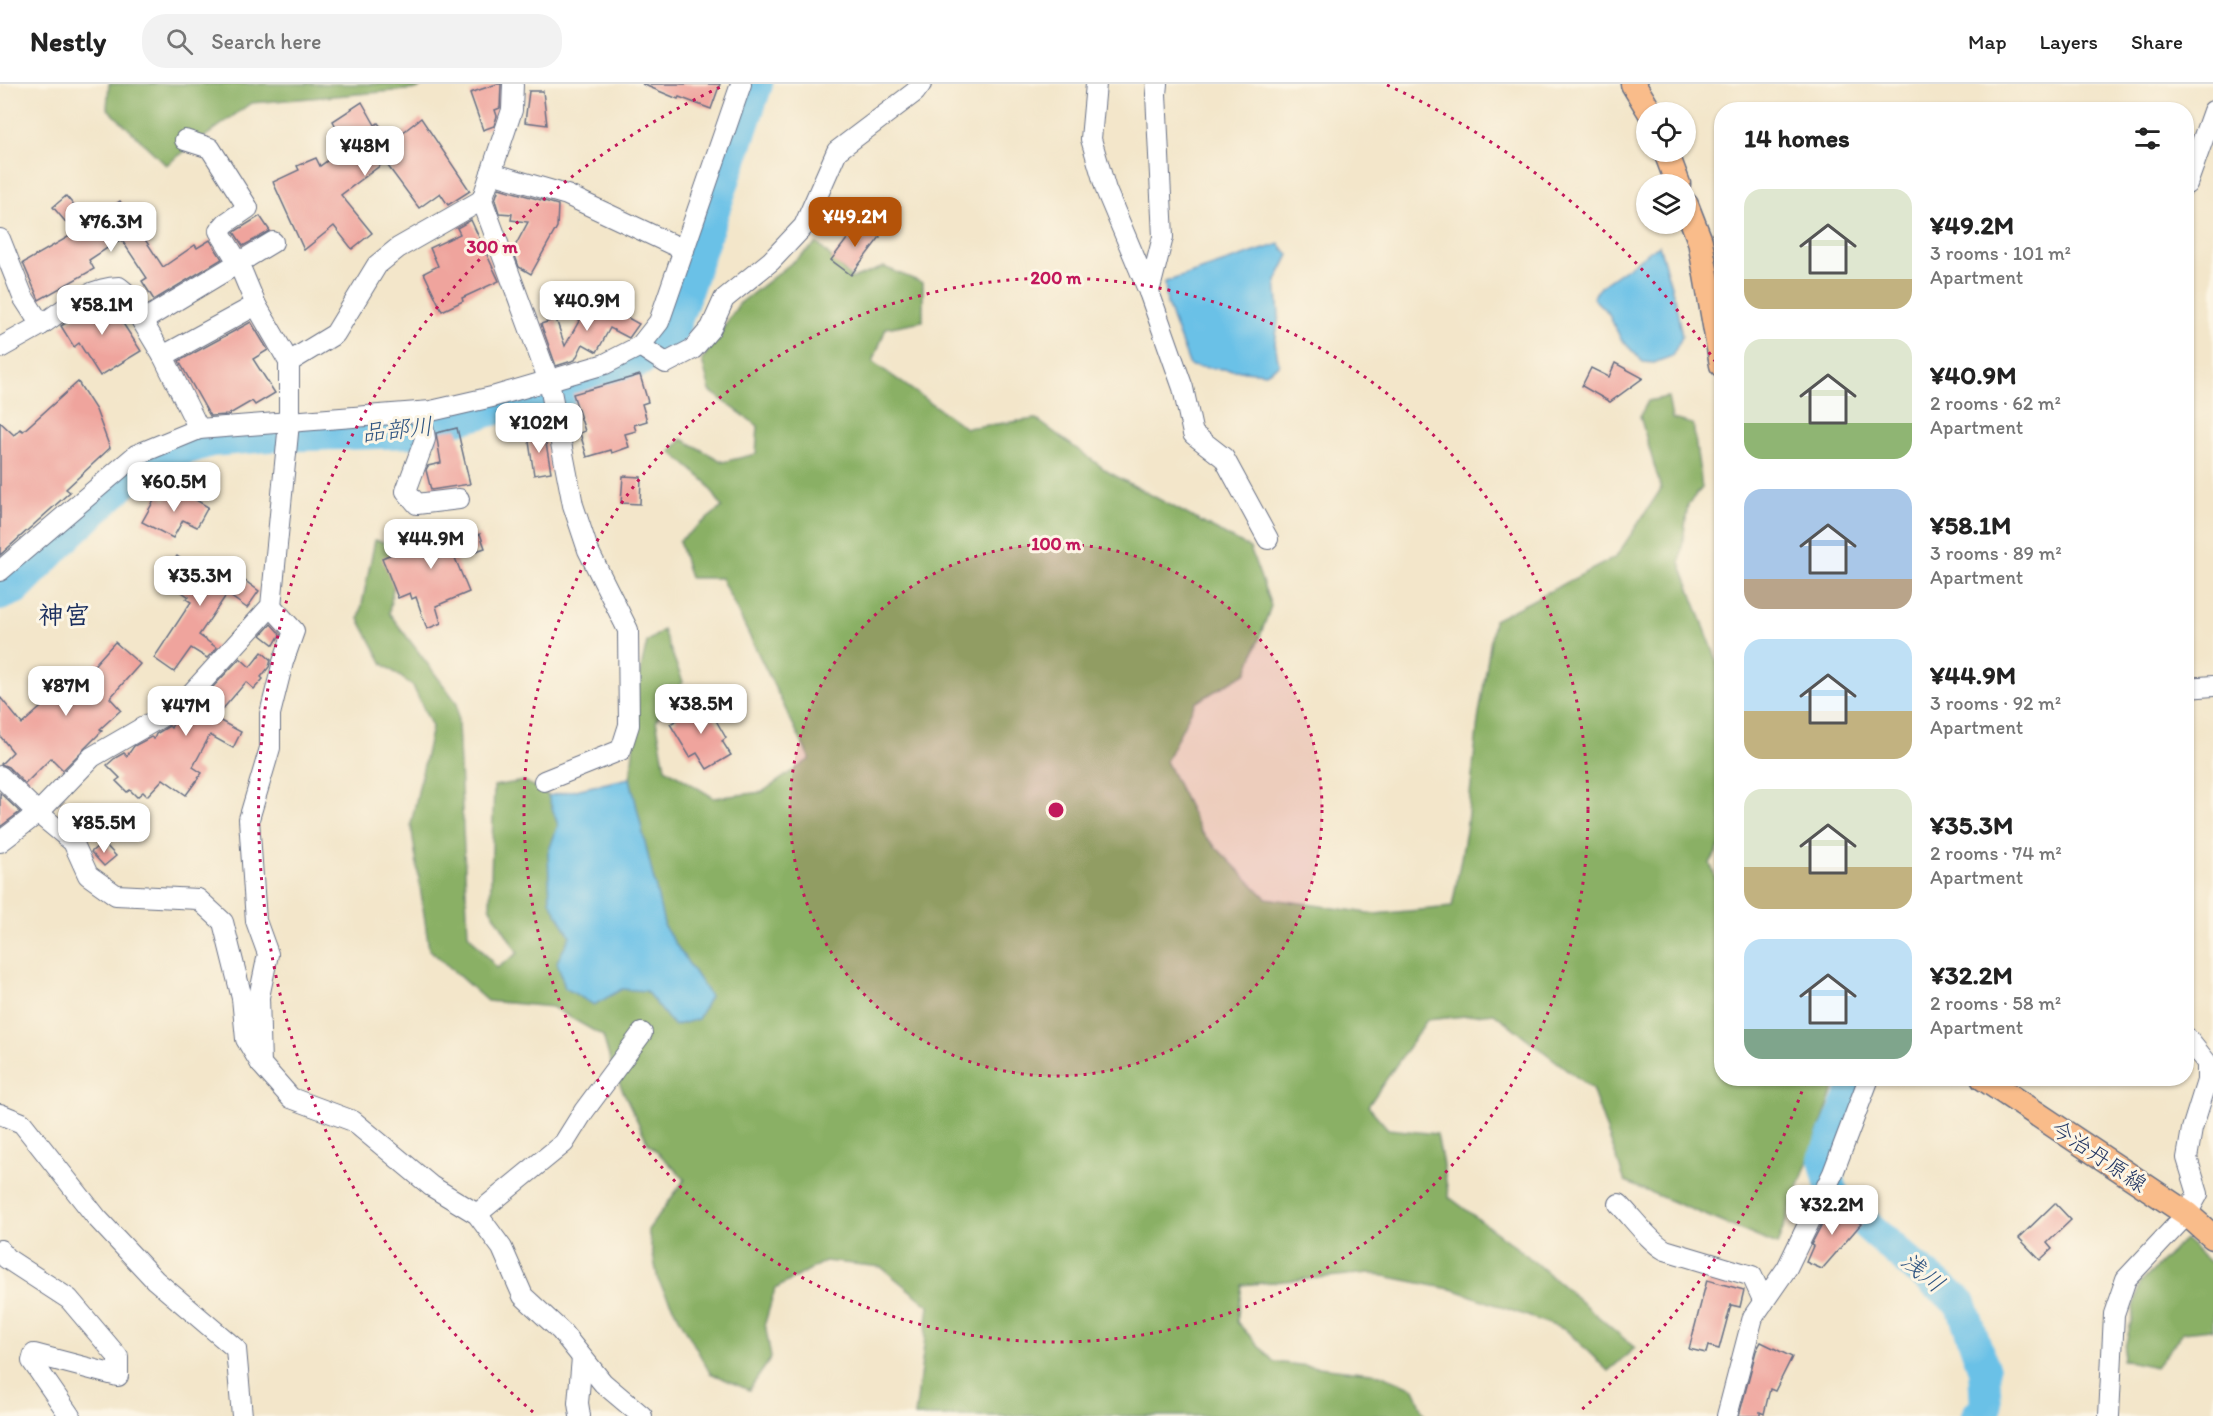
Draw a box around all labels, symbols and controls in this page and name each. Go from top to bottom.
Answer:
search box [142,14,562,68]
text: Nestly [30,24,106,58]
icon: search [163,25,196,58]
text: Search here [211,28,322,55]
text: Map [1968,29,2007,54]
text: Layers [2040,29,2098,54]
text: Share [2131,29,2183,54]
map controls [1636,102,1696,234]
button: locate [1636,102,1696,162]
text: 14 homes [1744,122,1850,154]
icon: filters [2131,122,2164,155]
pin: ¥48M [329,126,401,177]
text: ¥48M [340,133,390,157]
button: layers [1636,174,1696,234]
pin: ¥49.2M [806,197,904,248]
pin: ¥76.3M [62,202,160,253]
text: ¥49.2M [823,204,887,228]
text: ¥76.3M [79,209,143,233]
text: ¥49.2M [1930,209,2014,241]
icon: home [1792,213,1864,285]
text: 300 m [466,236,518,258]
text: 3 rooms · 101 m² [1930,241,2071,265]
text: Apartment [1930,265,2023,289]
text: 200 m [1031,267,1082,289]
pin: ¥40.9M [538,281,636,332]
pin: ¥58.1M [53,285,151,336]
text: ¥40.9M [554,288,620,312]
text: ¥58.1M [71,292,133,316]
text: ¥40.9M [1930,359,2017,391]
icon: home [1792,363,1864,435]
text: 2 rooms · 62 m² [1930,391,2061,415]
pin: ¥102M [497,403,581,454]
text: ¥102M [509,410,569,434]
water label: 品部川 [360,411,434,447]
text: Apartment [1930,415,2023,439]
pin: ¥60.5M [125,462,223,513]
text: ¥60.5M [141,469,207,493]
text: ¥58.1M [1930,509,2011,541]
icon: home [1792,513,1864,585]
pin: ¥44.9M [382,519,480,570]
text: ¥44.9M [398,526,464,550]
text: 100 m [1031,533,1082,555]
text: 3 rooms · 89 m² [1930,541,2062,565]
pin: ¥35.3M [151,556,249,607]
text: ¥35.3M [168,563,232,587]
text: Apartment [1930,565,2023,589]
district label: 神宮 [38,599,90,631]
text: ¥44.9M [1930,659,2016,691]
icon: home [1792,663,1864,735]
pin: ¥87M [30,666,102,717]
text: ¥87M [42,673,90,697]
pin: ¥38.5M [652,684,750,735]
pin: ¥47M [150,686,222,737]
text: ¥38.5M [669,691,733,715]
text: 3 rooms · 92 m² [1930,691,2061,715]
text: ¥47M [162,693,210,717]
text: Apartment [1930,715,2023,739]
centre of rings [1046,800,1066,820]
pin: ¥85.5M [55,803,153,854]
text: ¥35.3M [1930,809,2013,841]
text: ¥85.5M [72,810,136,834]
icon: home [1792,813,1864,885]
text: 2 rooms · 74 m² [1930,841,2062,865]
text: Apartment [1930,865,2023,889]
text: ¥32.2M [1930,959,2013,991]
icon: home [1792,963,1864,1035]
text: 2 rooms · 58 m² [1930,991,2061,1015]
text: Apartment [1930,1015,2023,1039]
street label: 今治丹原線 [2046,1114,2152,1198]
pin: ¥32.2M [1783,1185,1881,1236]
text: ¥32.2M [1800,1192,1864,1216]
water label: 浅川 [1895,1246,1951,1298]

